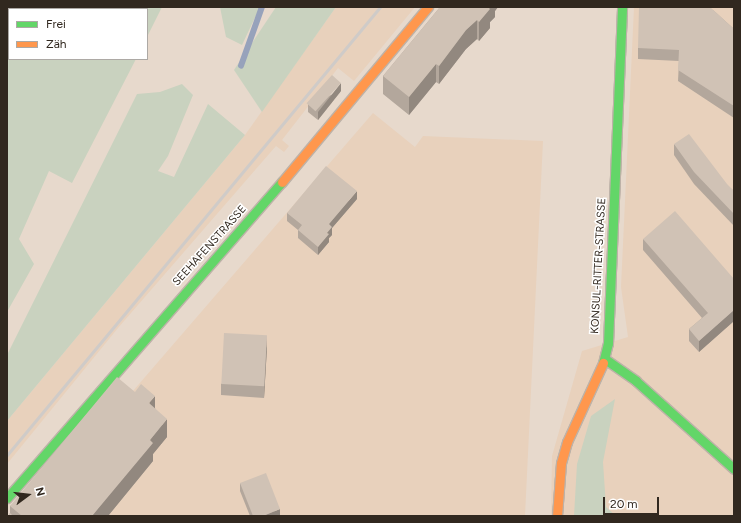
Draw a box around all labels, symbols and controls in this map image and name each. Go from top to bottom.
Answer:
legend [8,8,148,60]
text: Frei [46,17,66,31]
text: Zäh [46,37,67,51]
street label: KONSUL-RITTER-STRASSE [589,198,609,334]
street label: SEEHAFENSTRASSE [170,203,250,289]
north arrow [8,475,48,515]
text: N [33,486,47,498]
scale bar [605,489,661,515]
text: 20 m [610,497,638,511]

